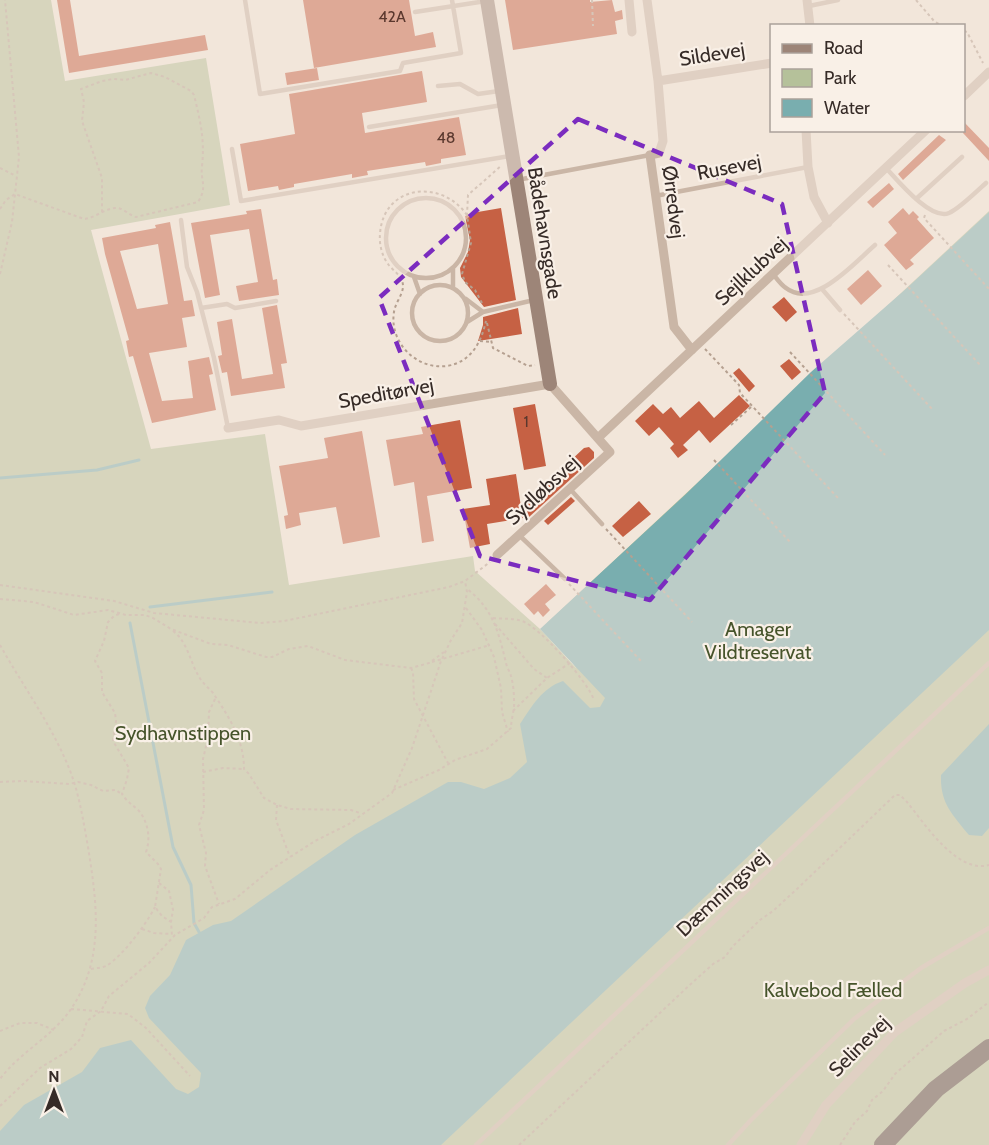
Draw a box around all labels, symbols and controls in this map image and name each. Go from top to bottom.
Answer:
house number: 42A [378,7,406,26]
legend [770,24,965,132]
street label: Sildevej [678,37,746,71]
text: Road [824,37,863,59]
text: Park [824,67,857,89]
text: Water [824,97,870,119]
house number: 48 [437,128,455,147]
street label: Rusevej [695,149,763,185]
street label: Ørredvej [658,164,690,240]
street label: Bådehavnsgade [523,165,567,301]
street label: Sejlklubvej [710,231,792,311]
street label: Speditørvej [336,373,436,413]
house number: 1 [523,412,529,431]
street label: Sydløbsvej [500,450,584,530]
park label: Amager Vildtreservat [705,617,812,664]
park label: Sydhavnstippen [115,721,251,745]
street label: Dæmningsvej [671,844,773,942]
park label: Kalvebod Fælled [764,978,902,1002]
street label: Selinevej [824,1011,894,1081]
north arrow [24,1061,84,1121]
text: N [48,1067,60,1086]

